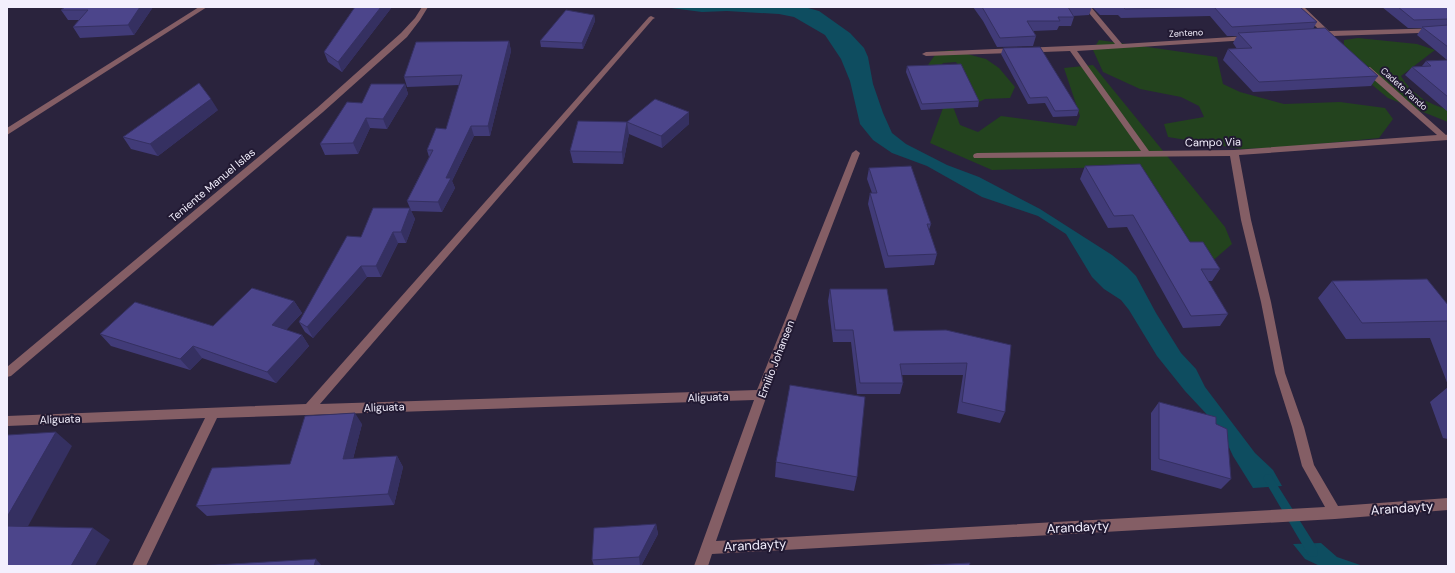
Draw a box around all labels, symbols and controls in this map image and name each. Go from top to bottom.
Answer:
street label: Zenteno [1169,26,1203,40]
street label: Cadete Pando [1378,65,1430,113]
street label: Campo Via [1185,135,1241,149]
street label: Teniente Manuel Islas [166,145,258,225]
street label: Emilio Johansen [755,318,797,400]
street label: Aliguata [687,389,729,405]
street label: Aliguata [363,399,405,415]
street label: Aliguata [39,411,81,427]
street label: Arandayty [1370,497,1434,519]
street label: Arandayty [1046,517,1110,537]
street label: Arandayty [723,535,787,555]

